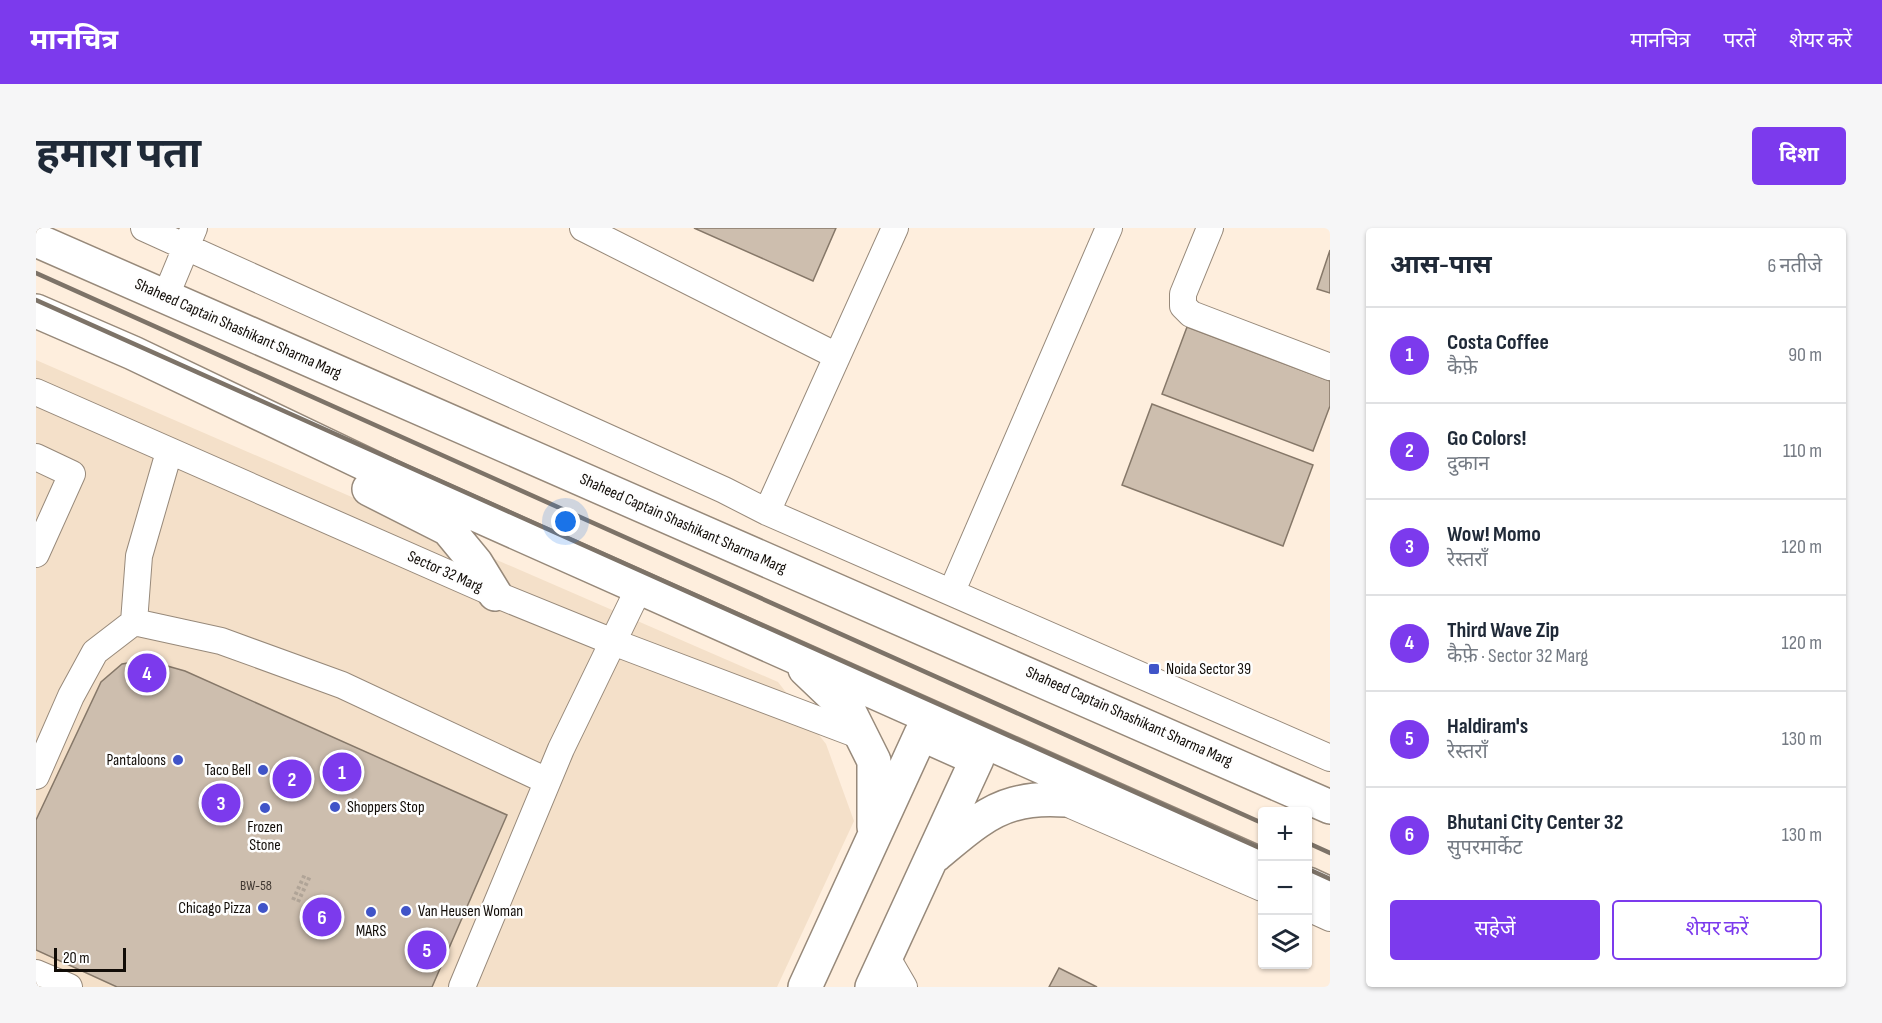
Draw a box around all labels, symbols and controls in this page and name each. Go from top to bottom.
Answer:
text: मानचित्र [30,24,118,57]
text: मानचित्र [1630,28,1690,53]
text: परतें [1723,28,1756,53]
text: शेयर करें [1789,28,1852,53]
button: दिशा [1752,127,1846,185]
text: हमारा पता [36,129,201,180]
text: आस-पास [1390,250,1492,281]
text: 6 नतीजे [1768,254,1822,278]
street label: Shaheed Captain Shashikant Sharma Marg [132,275,344,383]
text: Costa Coffee [1447,329,1549,356]
text: 1 [1406,343,1413,367]
text: 90 m [1788,343,1822,367]
text: कैफ़े [1447,356,1478,380]
text: Go Colors! [1447,425,1526,452]
text: 2 [1405,439,1414,463]
text: 110 m [1783,439,1822,463]
text: दुकान [1447,452,1489,476]
street label: Shaheed Captain Shashikant Sharma Marg [577,470,789,578]
your location [551,507,580,536]
text: Wow! Momo [1447,521,1541,548]
text: 3 [1405,535,1414,559]
text: 120 m [1782,535,1822,559]
street label: Sector 32 Marg [405,547,485,597]
text: रेस्तराँ [1447,548,1488,572]
text: Third Wave Zip [1447,617,1559,644]
text: 4 [1405,631,1414,655]
text: 120 m [1782,631,1822,655]
text: कैफ़े · Sector 32 Marg [1447,644,1588,668]
pin: 4 [128,650,166,696]
place label: Noida Sector 39 [1166,660,1251,679]
marker: Noida Sector 39 [1147,662,1161,676]
street label: Shaheed Captain Shashikant Sharma Marg [1023,663,1235,771]
text: Haldiram's [1447,713,1528,740]
text: 5 [1405,727,1414,751]
text: 130 m [1782,727,1822,751]
text: रेस्तराँ [1447,740,1488,764]
pin: 1 [322,750,362,794]
place label: Pantaloons [107,751,166,770]
marker: Pantaloons [171,753,185,767]
pin: 2 [272,756,312,802]
place label: Taco Bell [204,761,251,780]
marker: Taco Bell [256,763,270,777]
pin: 3 [202,780,240,826]
place label: Shoppers Stop [347,798,425,817]
marker: Shoppers Stop [328,800,342,814]
marker: Frozen Stone [258,801,272,815]
map controls [1258,807,1312,969]
button: + [1258,807,1312,861]
text: Bhutani City Center 32 [1447,809,1623,836]
place label: Frozen Stone [247,818,283,855]
text: 6 [1405,823,1414,847]
text: 130 m [1782,823,1822,847]
text: सुपरमार्केट [1447,836,1523,860]
button: − [1258,861,1312,915]
house number: BW-58 [240,877,272,894]
pin: 6 [302,894,342,940]
place label: Chicago Pizza [178,899,251,918]
button: सहेजें [1390,900,1600,960]
button: शेयर करें [1612,900,1822,960]
marker: Chicago Pizza [256,901,270,915]
place label: Van Heusen Woman [418,902,523,921]
marker: Van Heusen Woman [399,904,413,918]
marker: MARS [364,905,378,919]
button: layers [1258,915,1312,969]
place label: MARS [356,922,386,941]
pin: 5 [408,928,446,972]
scale bar [54,945,126,972]
text: 20 m [63,949,90,968]

